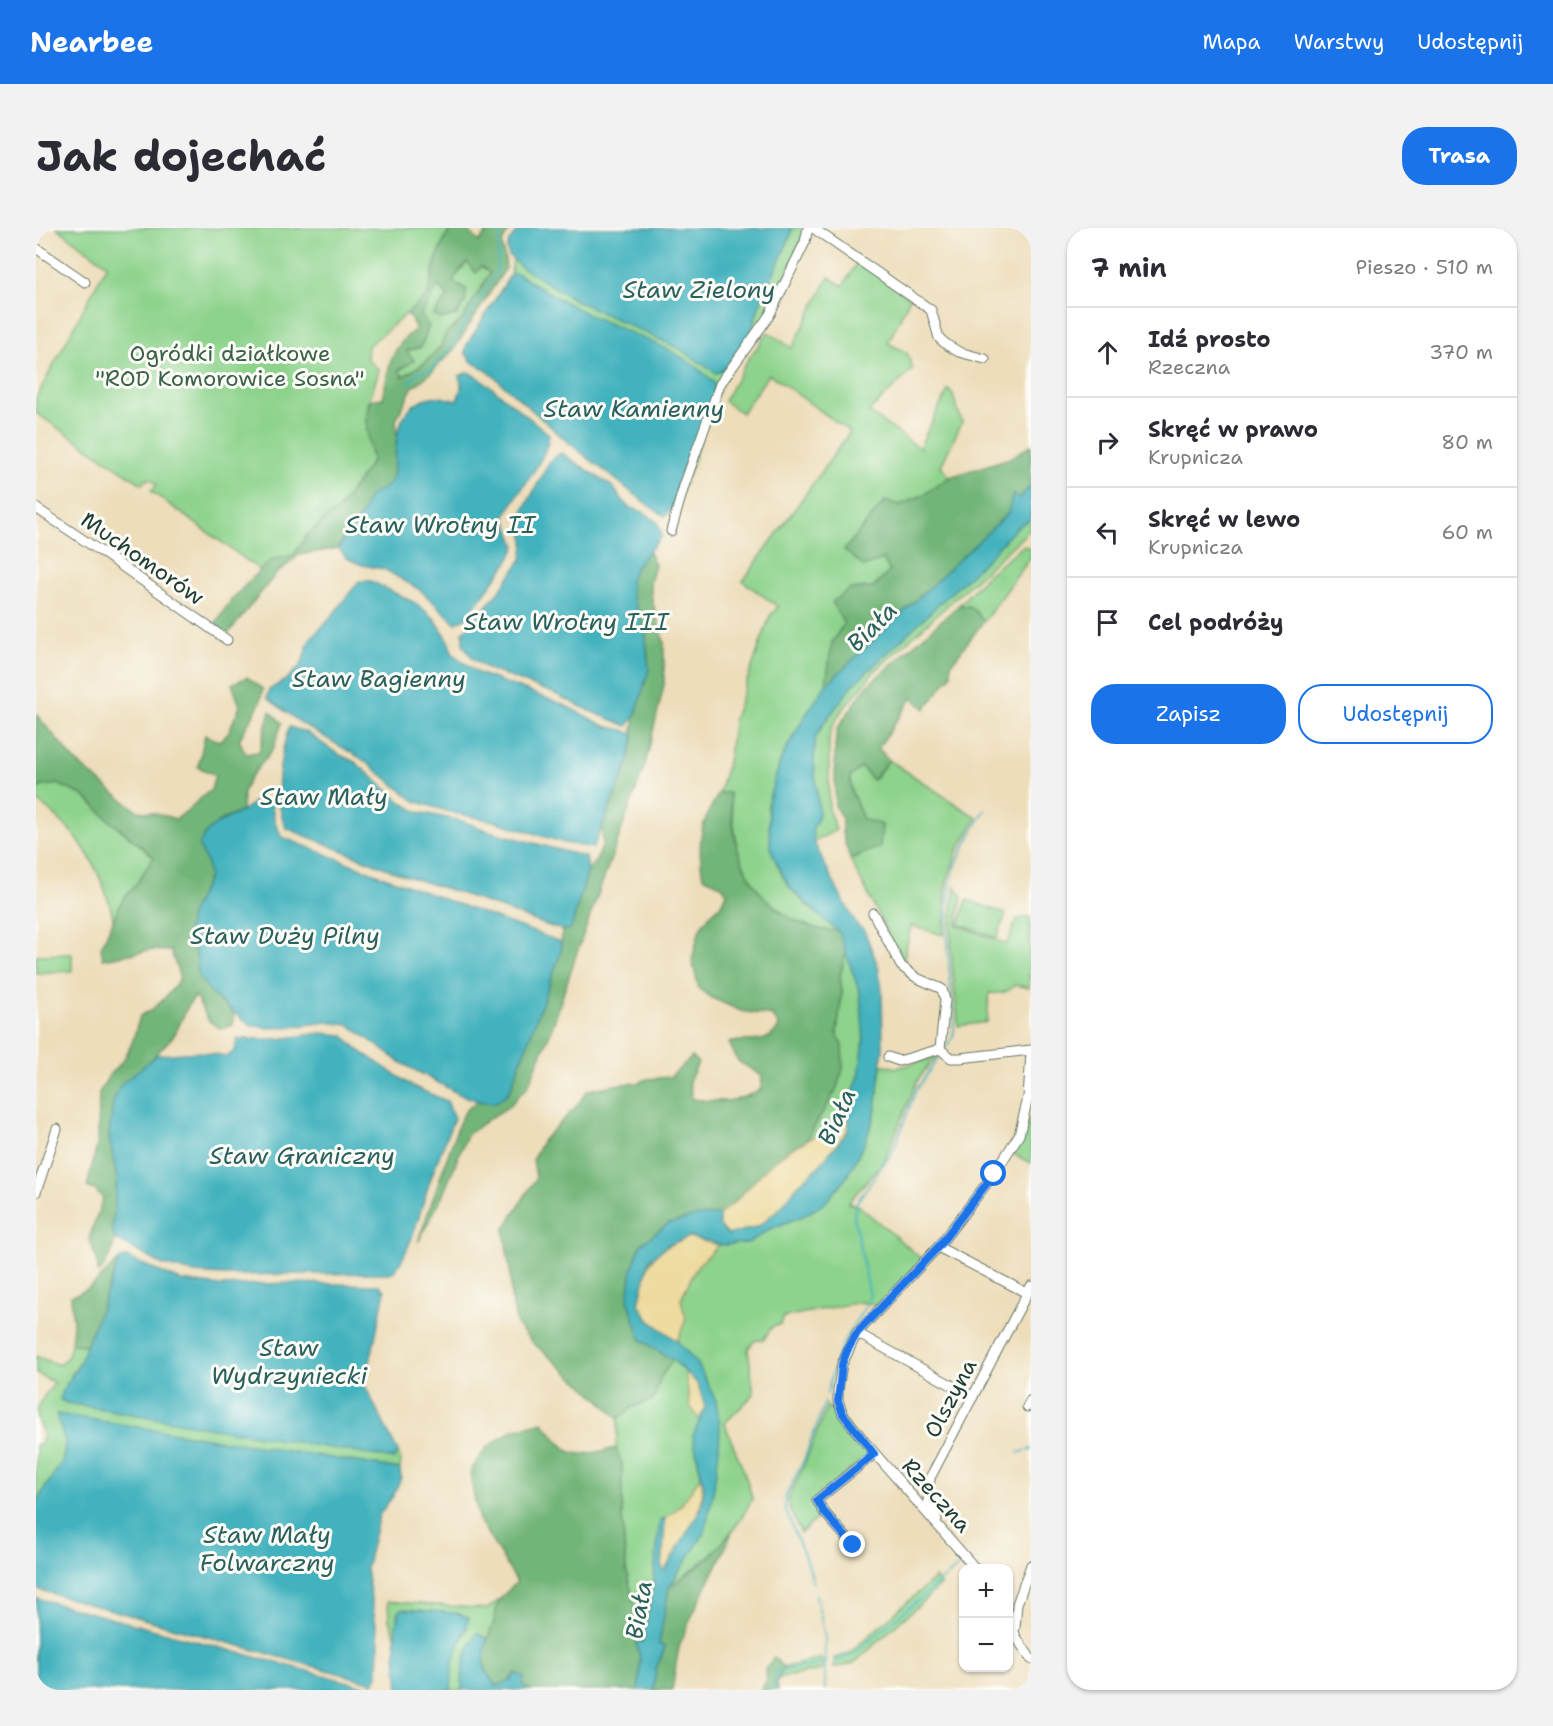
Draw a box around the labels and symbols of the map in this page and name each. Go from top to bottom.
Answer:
water label: Staw Zielony [623,274,775,306]
park label: Ogródki działkowe "ROD Komorowice Sosna" [95,339,365,393]
water label: Staw Kamienny [544,393,724,425]
street label: Muchomorów [75,505,210,612]
water label: Staw Wrotny II [345,509,537,541]
water label: Biała [840,595,904,659]
water label: Staw Wrotny III [464,606,670,638]
water label: Staw Bagienny [292,663,466,695]
water label: Staw Mały [260,781,388,813]
water label: Staw Duży Pilny [190,920,380,952]
water label: Biała [810,1083,864,1151]
water label: Staw Graniczny [209,1140,395,1172]
route start [980,1160,1006,1186]
water label: Staw Wydrzyniecki [211,1332,368,1392]
street label: Olszyna [918,1353,983,1443]
street label: Rzeczna [896,1452,978,1539]
water label: Staw Mały Folwarczny [200,1519,334,1579]
route end [839,1531,865,1557]
water label: Biała [618,1578,660,1642]

